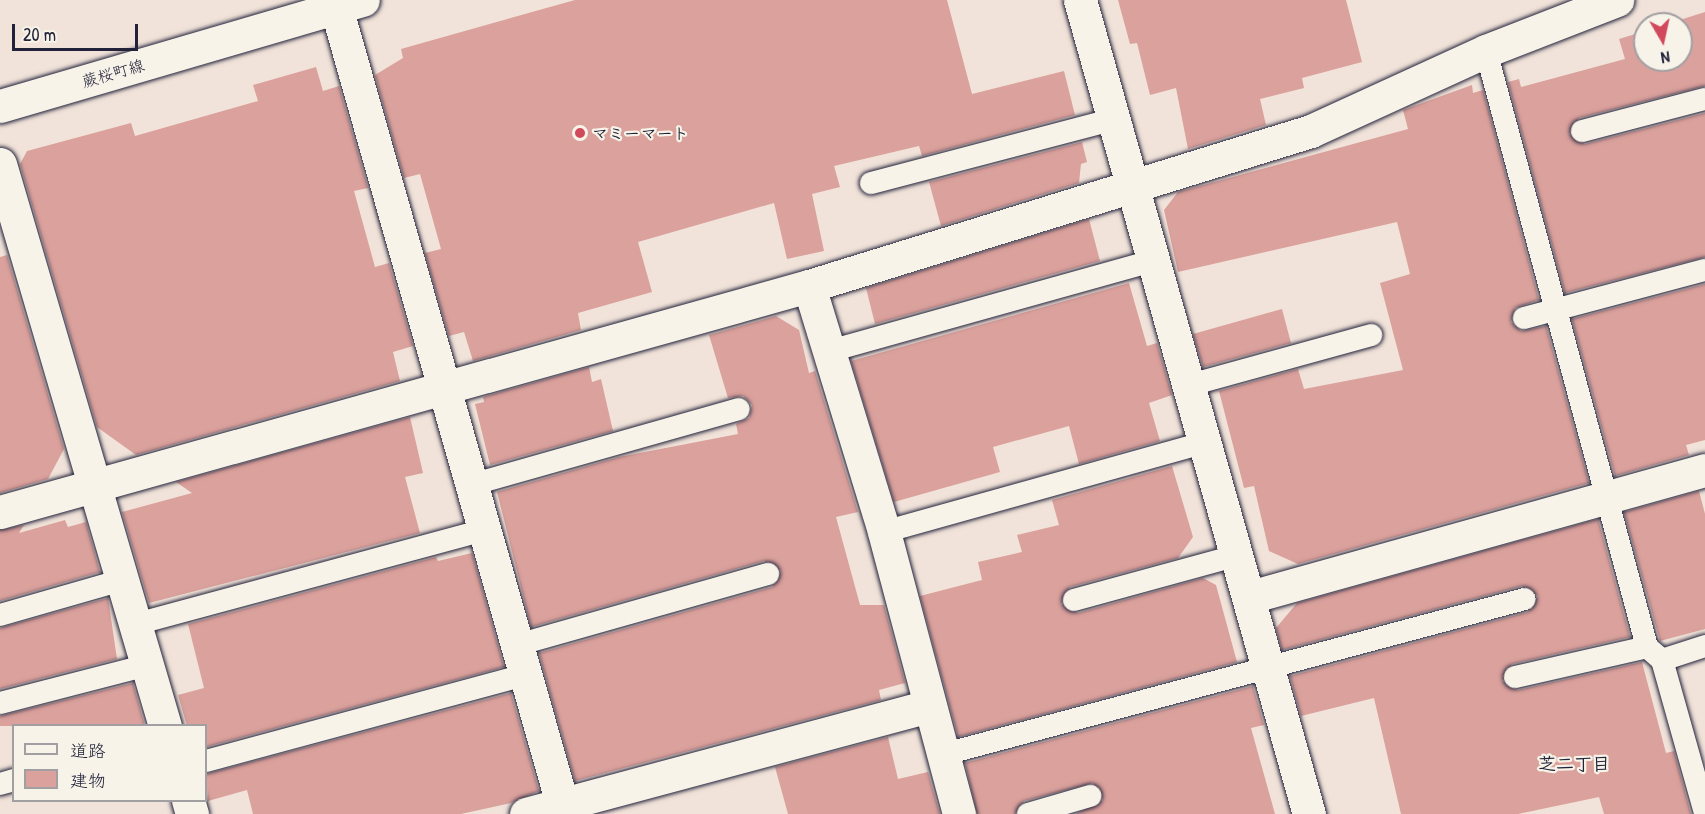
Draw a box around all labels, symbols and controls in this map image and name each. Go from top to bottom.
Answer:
scale bar [15,12,141,50]
north arrow [1633,12,1693,72]
text: 20 m [23,22,56,47]
text: N [1660,46,1671,69]
street label: 蕨桜町線 [80,55,146,91]
place label: マミーマート [592,123,688,143]
marker: マミーマート [573,126,587,140]
legend [12,724,207,802]
text: 道路 [70,738,106,763]
district label: 芝二丁目 [1538,753,1610,775]
text: 建物 [70,768,106,793]

